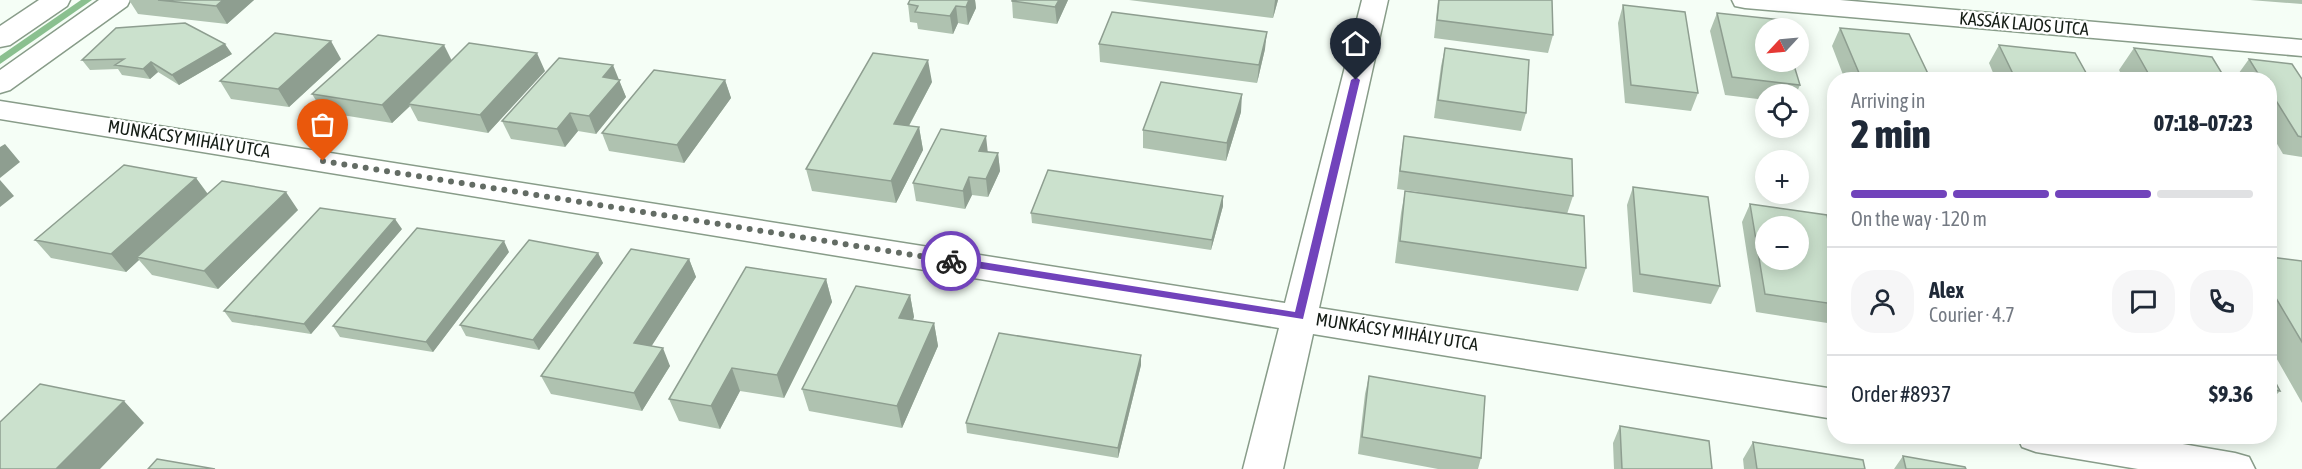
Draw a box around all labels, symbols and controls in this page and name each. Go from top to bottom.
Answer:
street label: KASSÁK LAJOS UTCA [1958,7,2090,40]
pin [1330,18,1381,80]
north arrow [1755,18,1809,72]
map controls [1755,18,1809,270]
icon: home [1339,27,1372,60]
button: locate [1755,84,1809,138]
text: Arriving in [1851,89,1925,112]
pin [297,99,348,161]
icon: bag [306,108,339,141]
text: 07:18–07:23 [2154,110,2253,136]
text: 2 min [1851,112,1931,156]
street label: MUNKÁCSY MIHÁLY UTCA [106,115,272,162]
button: + [1755,150,1809,204]
text: On the way · 120 m [1851,207,1987,230]
button: − [1755,216,1809,270]
courier [921,231,981,291]
icon: bike [935,245,968,278]
button: person [1851,270,1914,333]
button: chat [2112,270,2175,333]
button: phone [2190,270,2253,333]
text: Alex [1929,277,1964,303]
text: Courier · 4.7 [1929,303,2015,326]
street label: MUNKÁCSY MIHÁLY UTCA [1314,308,1480,355]
text: Order #8937 [1851,381,1951,407]
text: $9.36 [2209,381,2253,407]

